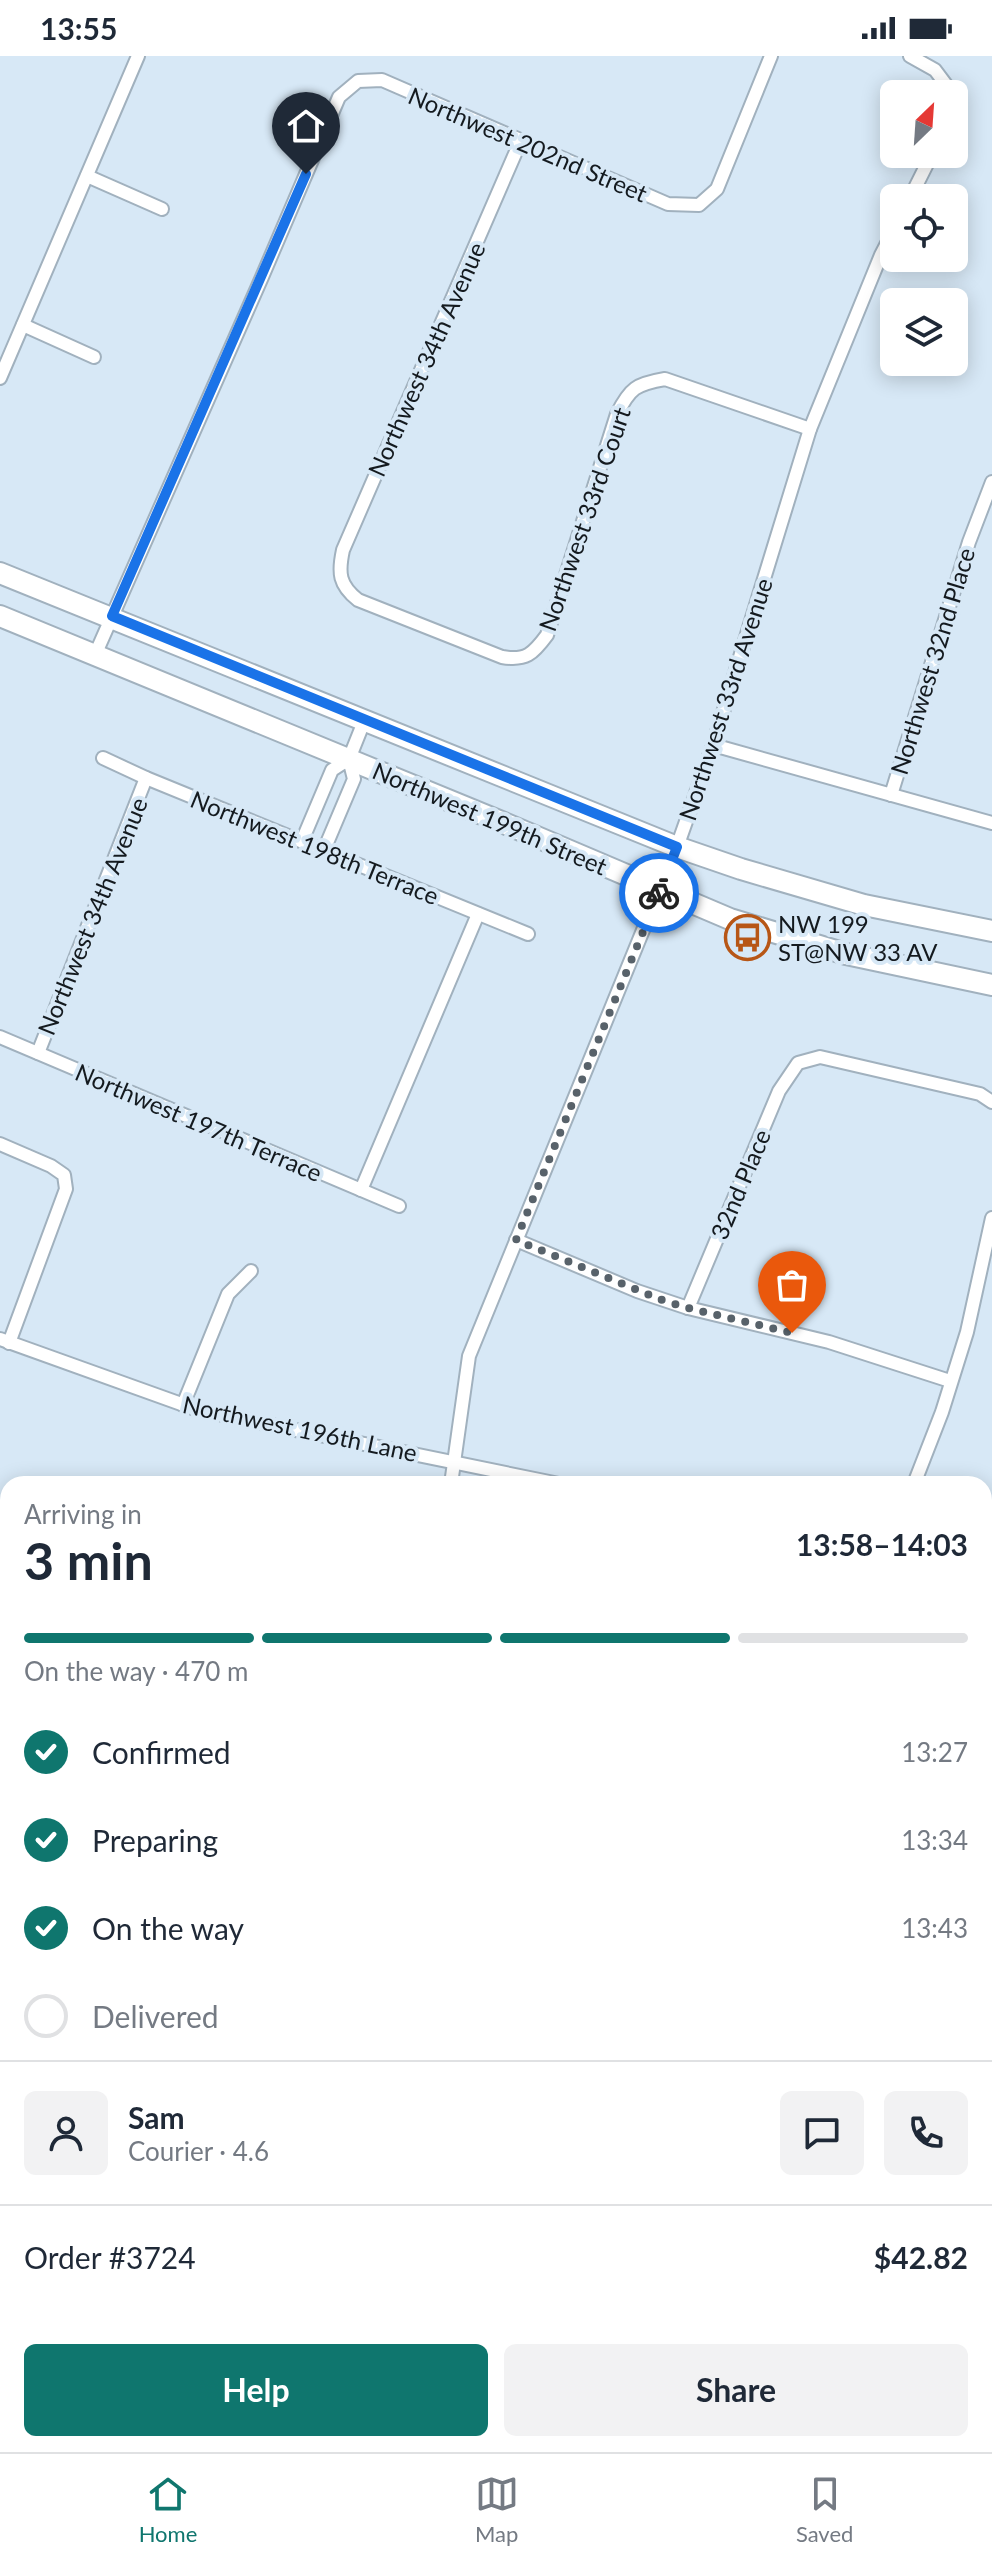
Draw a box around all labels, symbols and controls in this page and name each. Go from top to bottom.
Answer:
text: 13:55 [40,10,117,46]
north arrow [880,80,968,168]
map controls [880,80,968,376]
street label: Northwest 202nd Street [404,81,652,208]
pin [272,92,340,174]
icon: home [284,104,328,148]
button: locate [880,184,968,272]
street label: Northwest 34th Avenue [361,237,491,481]
button: layers [880,288,968,376]
street label: Northwest 33rd Court [532,403,636,635]
street label: Northwest 32nd Place [884,544,980,778]
street label: Northwest 33rd Avenue [672,574,778,824]
street label: Northwest 199th Street [368,755,612,881]
street label: Northwest 198th Terrace [187,784,443,910]
street label: Northwest 34th Avenue [31,793,153,1039]
courier [619,853,699,933]
icon: bike [637,871,681,915]
place label: NW 199 ST@NW 33 AV [778,909,938,966]
bus stop icon: NW 199 ST@NW 33 AV [723,913,771,961]
street label: Northwest 197th Terrace [71,1057,327,1187]
street label: 32nd Place [704,1125,776,1243]
pin [758,1251,826,1333]
icon: bag [770,1263,814,1307]
street label: Northwest 196th Lane [180,1389,420,1467]
text: Arriving in [24,1498,142,1530]
text: 13:58–14:03 [796,1526,968,1562]
text: 3 min [24,1529,153,1591]
text: On the way · 470 m [24,1655,248,1687]
icon: check [24,1730,68,1774]
text: Confirmed [92,1734,231,1770]
text: 13:27 [901,1736,968,1768]
icon: check [24,1818,68,1862]
text: Preparing [92,1822,218,1858]
text: 13:34 [901,1824,968,1856]
icon: check [24,1906,68,1950]
text: On the way [92,1910,244,1946]
text: 13:43 [901,1912,968,1944]
text: Delivered [92,1998,219,2034]
button: person [24,2091,108,2175]
button: chat [780,2091,864,2175]
button: phone [884,2091,968,2175]
text: Sam [128,2099,185,2135]
text: Courier · 4.6 [128,2135,269,2167]
text: Order #3724 [24,2239,196,2275]
text: $42.82 [874,2239,968,2275]
button: Help [24,2344,488,2436]
button: Share [504,2344,968,2436]
tab: Home [139,2472,197,2547]
tab: Map [475,2472,519,2547]
tab: Saved [796,2472,853,2547]

